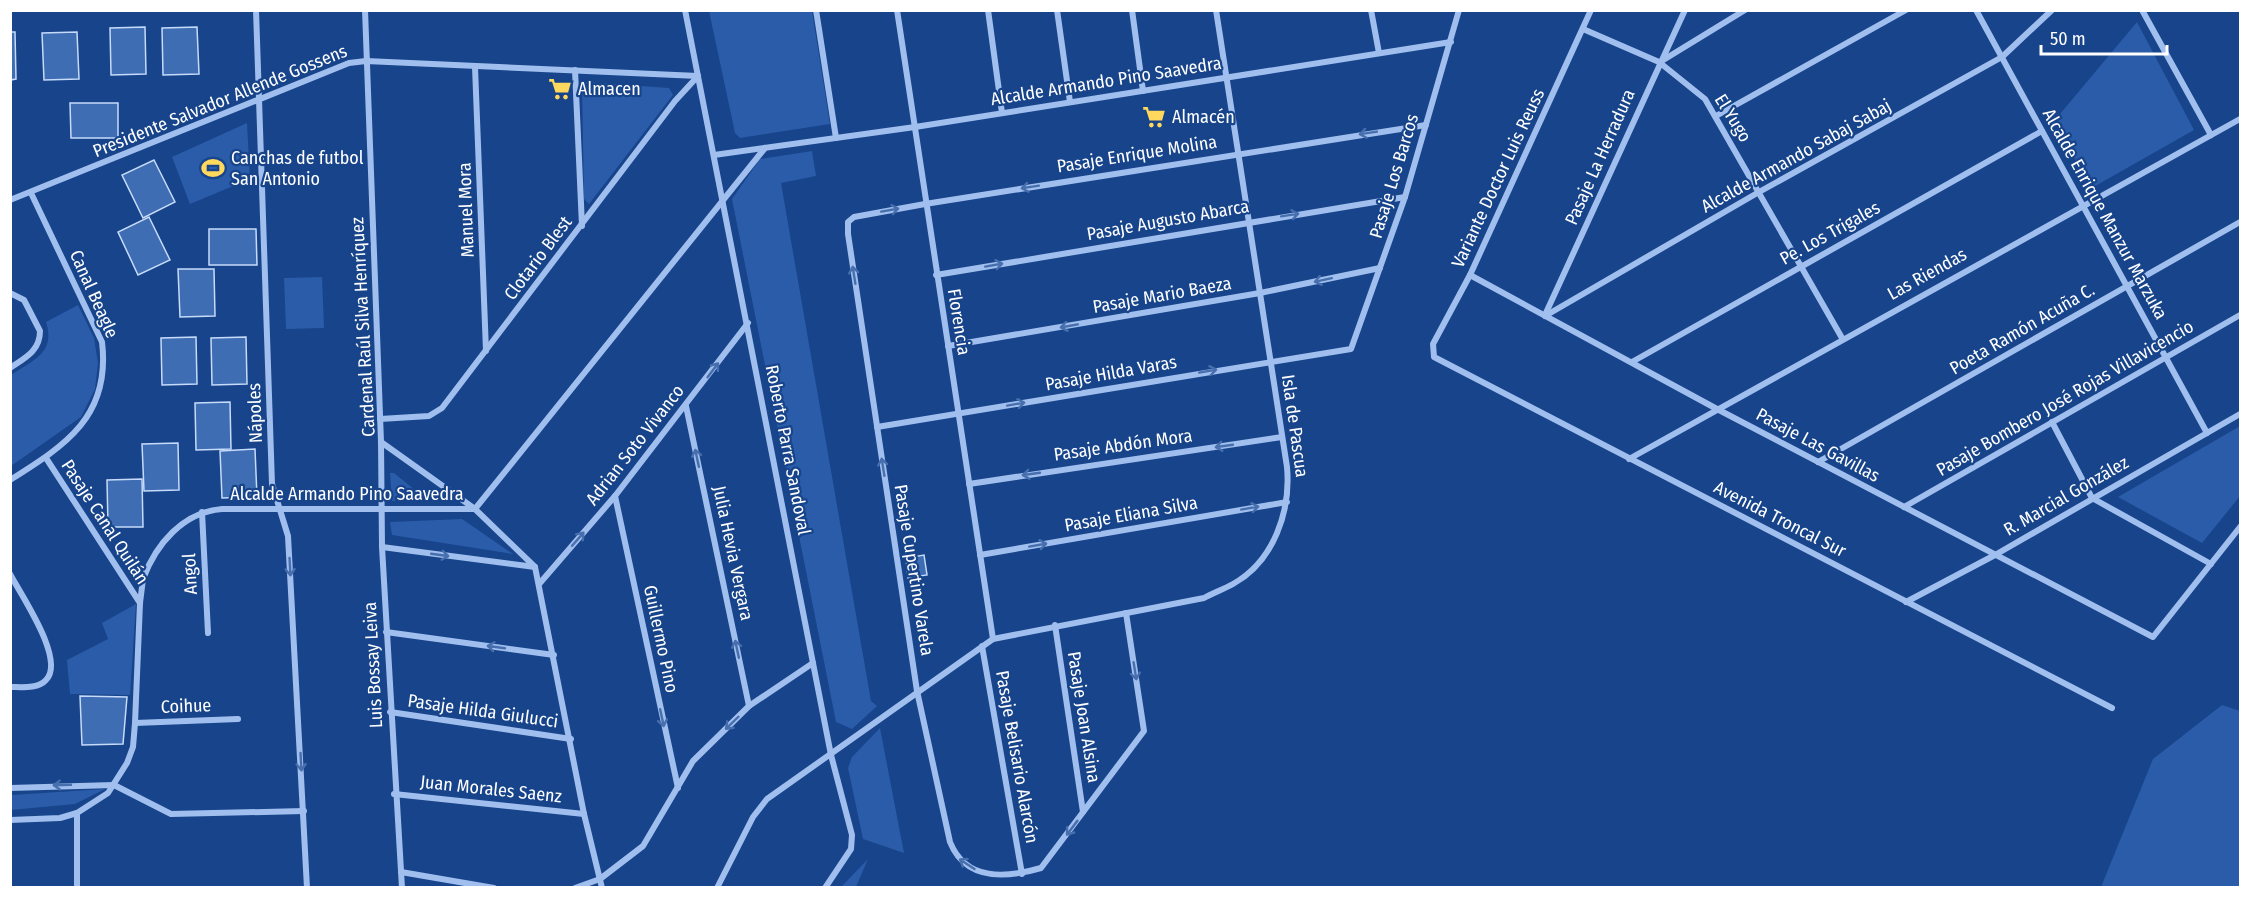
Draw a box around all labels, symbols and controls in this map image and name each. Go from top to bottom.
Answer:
scale bar [2041,18,2167,56]
text: 50 m [2050,28,2086,50]
street label: Presidente Salvador Allende Gossens [90,40,351,162]
street label: Alcalde Armando Pino Saavedra [989,52,1223,110]
supermarket icon: Almacen [547,76,573,102]
place label: Almacen [578,78,641,100]
street label: Variante Doctor Luis Reuss [1447,85,1549,271]
street label: Pasaje La Herradura [1560,86,1640,228]
street label: El Yugo [1710,90,1756,146]
street label: Alcalde Armando Sabaj Sabaj [1697,95,1895,217]
supermarket icon: Almacén [1141,104,1167,130]
street label: Alcalde Enrique Manzur Marzuka [2038,105,2172,323]
place label: Almacén [1172,106,1235,128]
street label: Pasaje Los Barcos [1365,111,1423,241]
one-way arrow [1358,128,1378,139]
street label: Pasaje Enrique Molina [1055,130,1219,178]
place label: Canchas de futbol San Antonio [231,147,364,190]
sports icon: Canchas de futbol San Antonio [200,155,226,181]
street label: Manuel Mora [453,162,479,258]
one-way arrow [1021,181,1040,192]
street label: Pasaje Augusto Abarca [1085,195,1251,245]
street label: Pe. Los Trigales [1776,196,1884,270]
one-way arrow [879,204,899,215]
one-way arrow [1280,209,1299,220]
street label: Clotario Blest [499,212,577,304]
street label: Cardenal Raúl Silva Henríquez [346,217,380,437]
street label: Las Riendas [1884,243,1971,305]
street label: Canal Beagle [65,247,123,342]
one-way arrow [984,259,1003,270]
one-way arrow [848,265,859,285]
street label: Pasaje Mario Baeza [1091,272,1233,318]
one-way arrow [1314,275,1333,286]
street label: Poeta Ramón Acuña C. [1946,279,2098,379]
street label: Florencia [943,287,975,357]
street label: Pasaje Bombero José Rojas Villavicencio [1933,315,2197,481]
one-way arrow [1060,320,1079,331]
street label: Pasaje Hilda Varas [1044,351,1179,395]
one-way arrow [707,362,719,378]
street label: Roberto Parra Sandoval [761,363,815,537]
one-way arrow [1198,366,1218,377]
street label: Isla de Pascua [1277,373,1313,479]
street label: Adrian Soto Vivanco [581,380,689,510]
street label: Nápoles [243,382,267,443]
one-way arrow [1006,398,1025,409]
street label: Pasaje Las Gavillas [1752,403,1884,487]
street label: Pasaje Abdón Mora [1052,424,1194,466]
one-way arrow [1214,440,1234,451]
one-way arrow [691,449,703,468]
street label: R. Marcial González [2000,451,2132,541]
street label: Pasaje Canal Quilán [57,456,153,588]
one-way arrow [877,458,888,478]
one-way arrow [1022,469,1041,480]
street label: Avenida Troncal Sur [1710,476,1850,562]
street label: Alcalde Armando Pino Saavedra [230,483,464,505]
street label: Pasaje Cupertino Varela [890,483,938,657]
street label: Julia Hevia Vergara [708,484,758,623]
street label: Pasaje Eliana Silva [1063,491,1199,537]
one-way arrow [1240,502,1260,513]
one-way arrow [571,531,585,546]
one-way arrow [1027,539,1047,550]
one-way arrow [430,549,449,560]
street label: Angol [178,553,202,595]
one-way arrow [284,556,295,576]
street label: Guillermo Pino [639,583,683,695]
street label: Luis Bossay Leiva [359,601,387,729]
one-way arrow [731,639,743,658]
one-way arrow [487,641,507,652]
street label: Pasaje Joan Alsina [1063,650,1105,784]
one-way arrow [1130,661,1141,680]
street label: Pasaje Belisario Alarcón [991,669,1043,845]
street label: Pasaje Hilda Giulucci [406,690,560,732]
street label: Coihue [160,694,212,718]
one-way arrow [657,708,668,727]
one-way arrow [725,715,740,730]
one-way arrow [295,751,306,771]
street label: Juan Morales Saenz [419,771,563,807]
one-way arrow [53,780,73,791]
one-way arrow [1065,819,1078,835]
one-way arrow [958,858,975,871]

